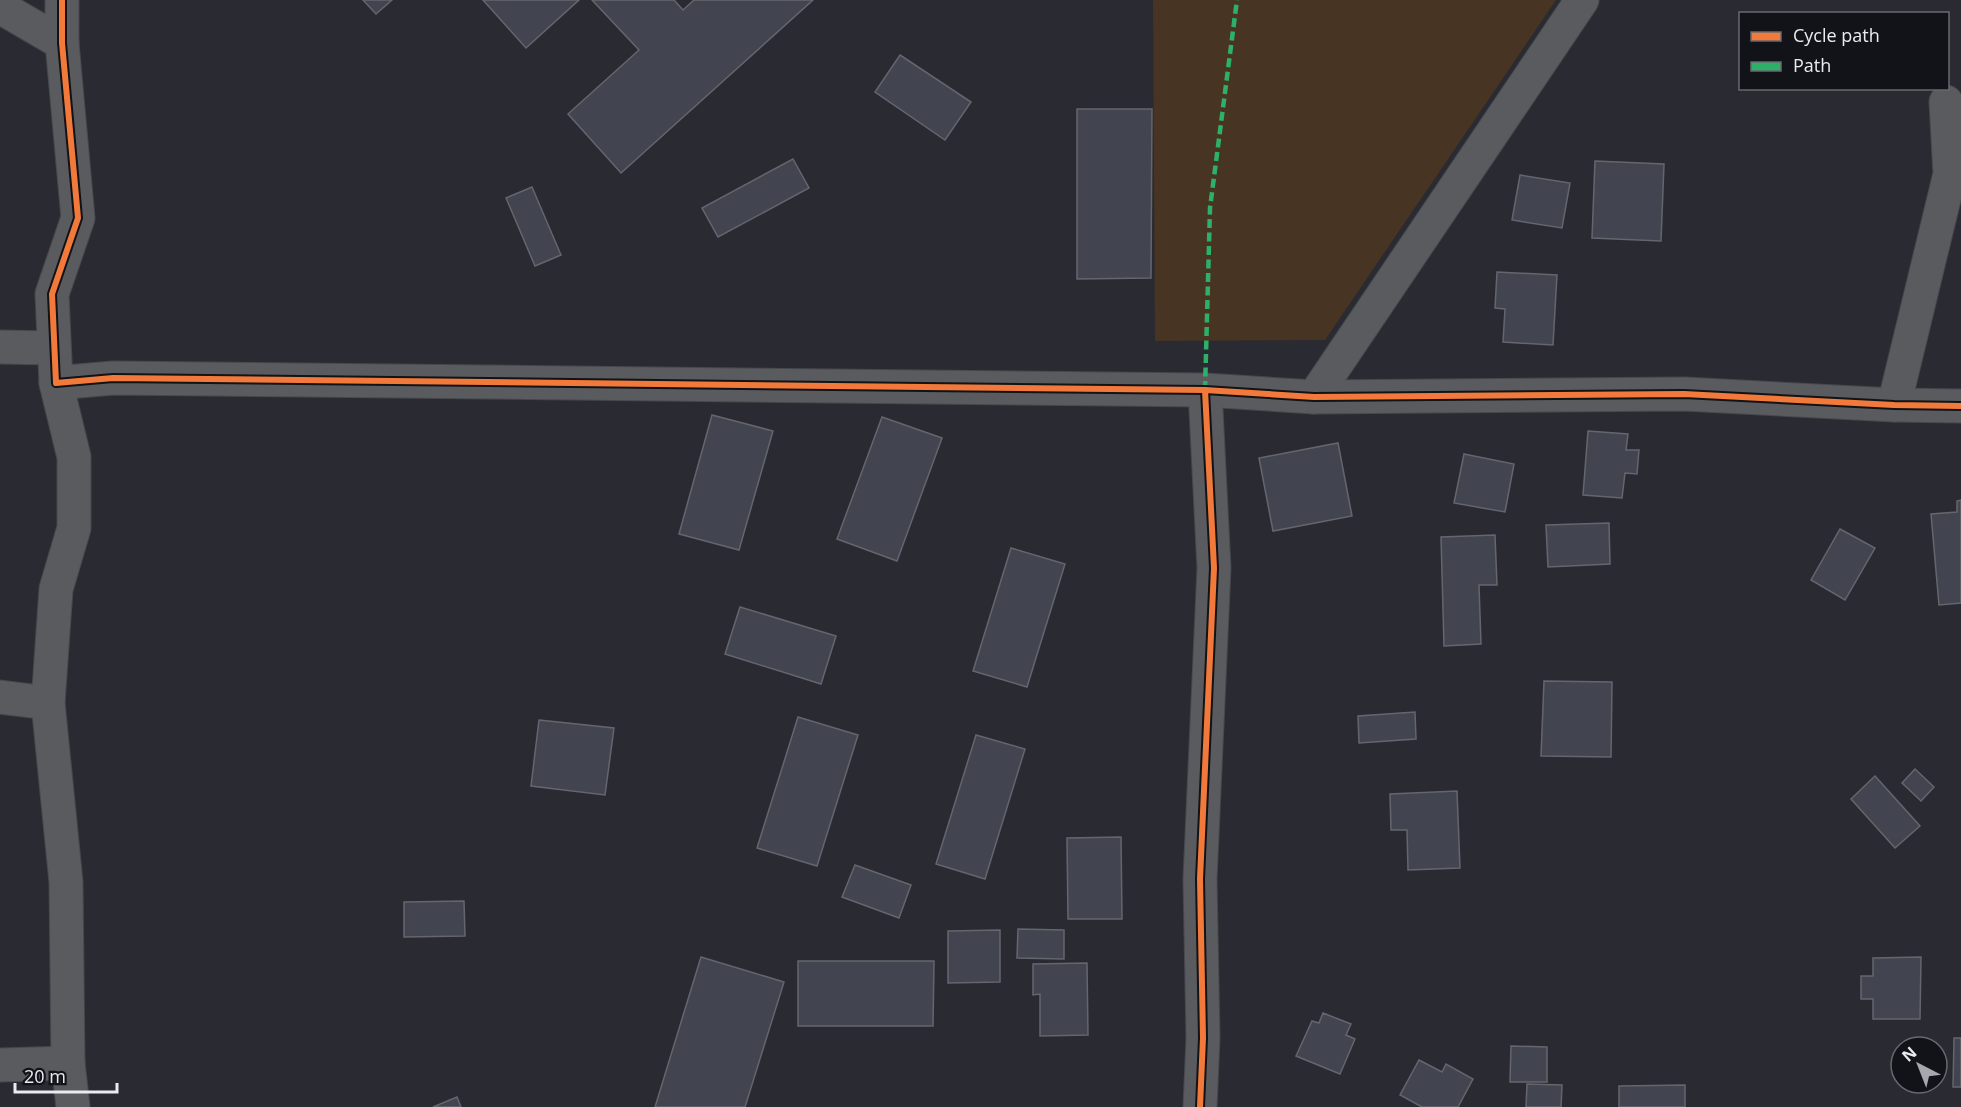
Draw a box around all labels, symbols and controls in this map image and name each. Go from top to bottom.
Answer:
legend [1739,12,1949,90]
text: Cycle path [1793,23,1880,47]
text: Path [1793,53,1831,77]
north arrow [1889,1035,1949,1095]
text: N [1897,1041,1921,1066]
scale bar [15,1056,117,1094]
text: 20 m [24,1064,66,1088]

